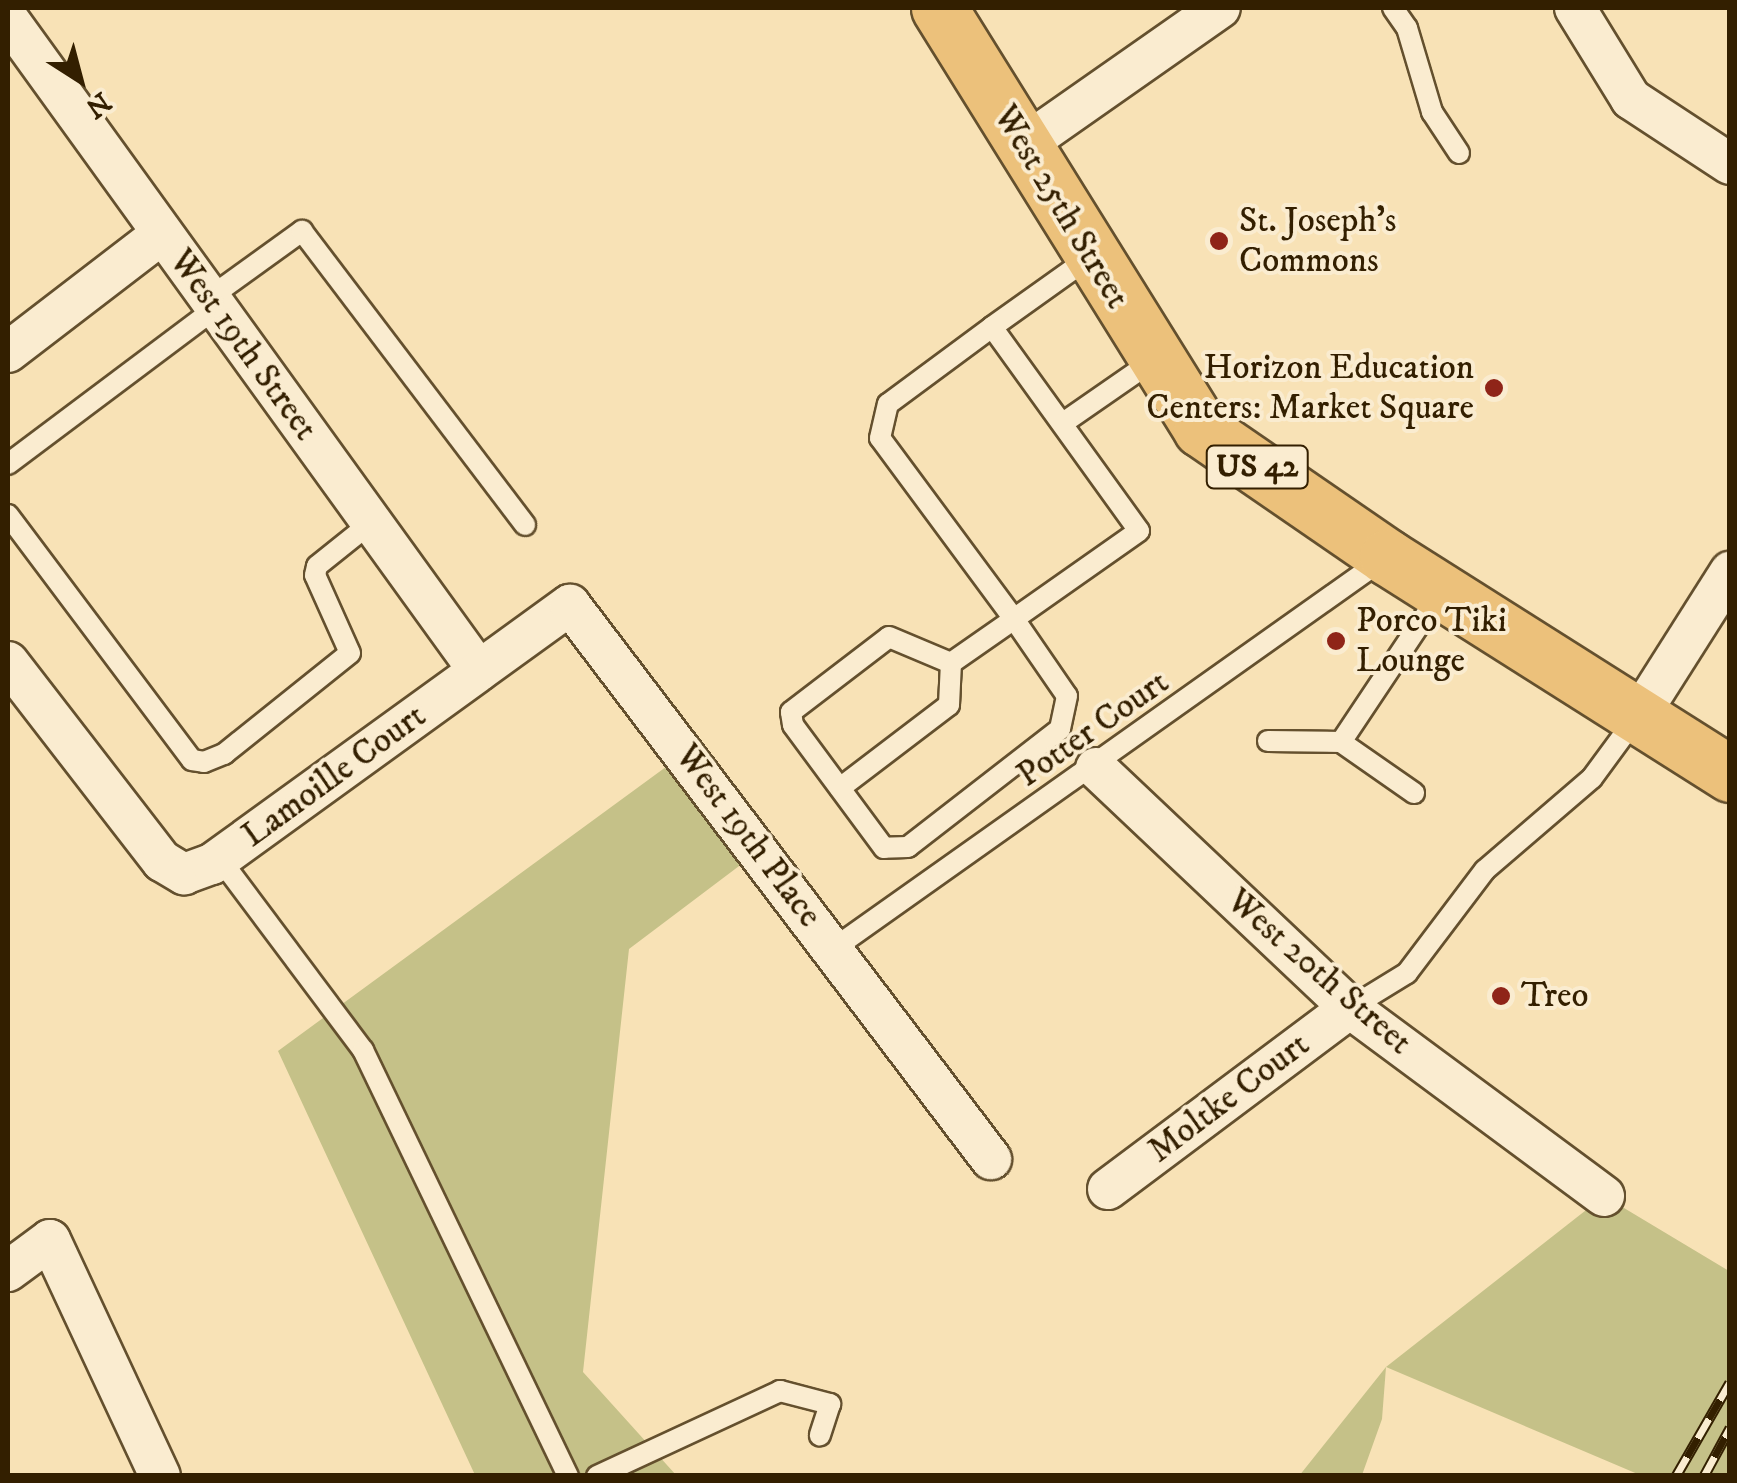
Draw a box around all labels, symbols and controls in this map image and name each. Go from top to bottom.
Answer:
north arrow [30,30,130,130]
text: N [78,84,118,126]
street label: West 25th Street [984,98,1138,316]
place label: St. Joseph's Commons [1239,200,1397,282]
marker: St. Joseph's Commons [1208,230,1230,252]
street label: West 19th Street [160,242,326,448]
place label: Horizon Education Centers: Market Square [1146,347,1474,429]
marker: Horizon Education Centers: Market Square [1483,377,1505,399]
road number: US 42 [1204,440,1310,494]
place label: Porco Tiki Lounge [1356,600,1507,682]
marker: Porco Tiki Lounge [1325,630,1347,652]
street label: Potter Court [1009,661,1177,797]
street label: Lamoille Court [234,695,434,857]
street label: West 19th Place [666,736,830,936]
street label: West 20th Street [1218,880,1420,1064]
place label: Treo [1521,975,1588,1017]
marker: Treo [1490,985,1512,1007]
street label: Moltke Court [1140,1024,1318,1172]

